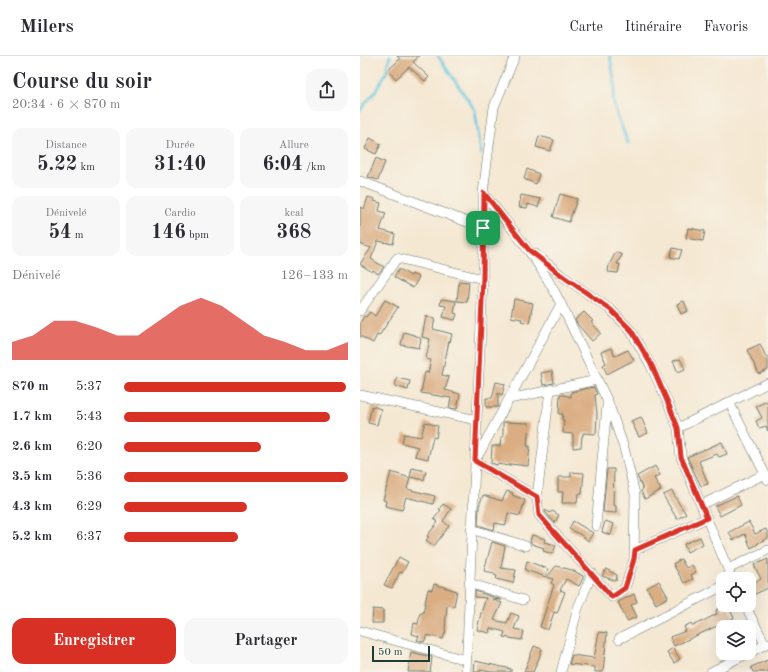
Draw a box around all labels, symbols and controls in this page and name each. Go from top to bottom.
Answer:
text: Milers [20,18,74,37]
text: Carte [569,20,603,34]
text: Itinéraire [625,20,682,34]
text: Favoris [704,20,748,34]
button: share [306,69,348,111]
text: Course du soir [12,71,152,93]
text: 20:34 · 6 × 870 m [12,98,120,111]
text: Distance [45,140,87,151]
text: Durée [165,140,195,151]
text: Allure [279,140,309,151]
text: 5.22 [37,155,77,175]
text: 31:40 [154,155,206,175]
text: 6:04 [263,155,303,175]
text: km [77,162,95,173]
text: /km [303,162,325,173]
text: Dénivelé [46,208,86,219]
text: Cardio [164,208,196,219]
text: kcal [285,208,303,219]
pin [466,211,500,245]
icon: arrive [472,217,494,239]
text: 54 [48,223,72,243]
text: 146 [151,223,186,243]
text: 368 [277,223,311,243]
text: m [72,230,84,241]
text: bpm [186,230,209,241]
text: Dénivelé [12,269,60,282]
text: 126–133 m [281,269,348,282]
text: 870 m [12,380,49,393]
text: 5:37 [76,380,102,393]
text: 1.7 km [12,410,52,423]
text: 5:43 [76,410,102,423]
text: 2.6 km [12,440,52,453]
text: 6:20 [76,440,102,453]
text: 3.5 km [12,470,52,483]
text: 5:36 [76,470,102,483]
text: 4.3 km [12,500,52,513]
text: 6:29 [76,500,102,513]
text: 5.2 km [12,530,52,543]
text: 6:37 [76,530,102,543]
map controls [716,572,756,660]
button: locate [716,572,756,612]
button: Enregistrer [12,618,176,664]
button: Partager [184,618,348,664]
button: layers [716,620,756,660]
scale bar [372,644,430,663]
text: 50 m [378,647,403,658]

